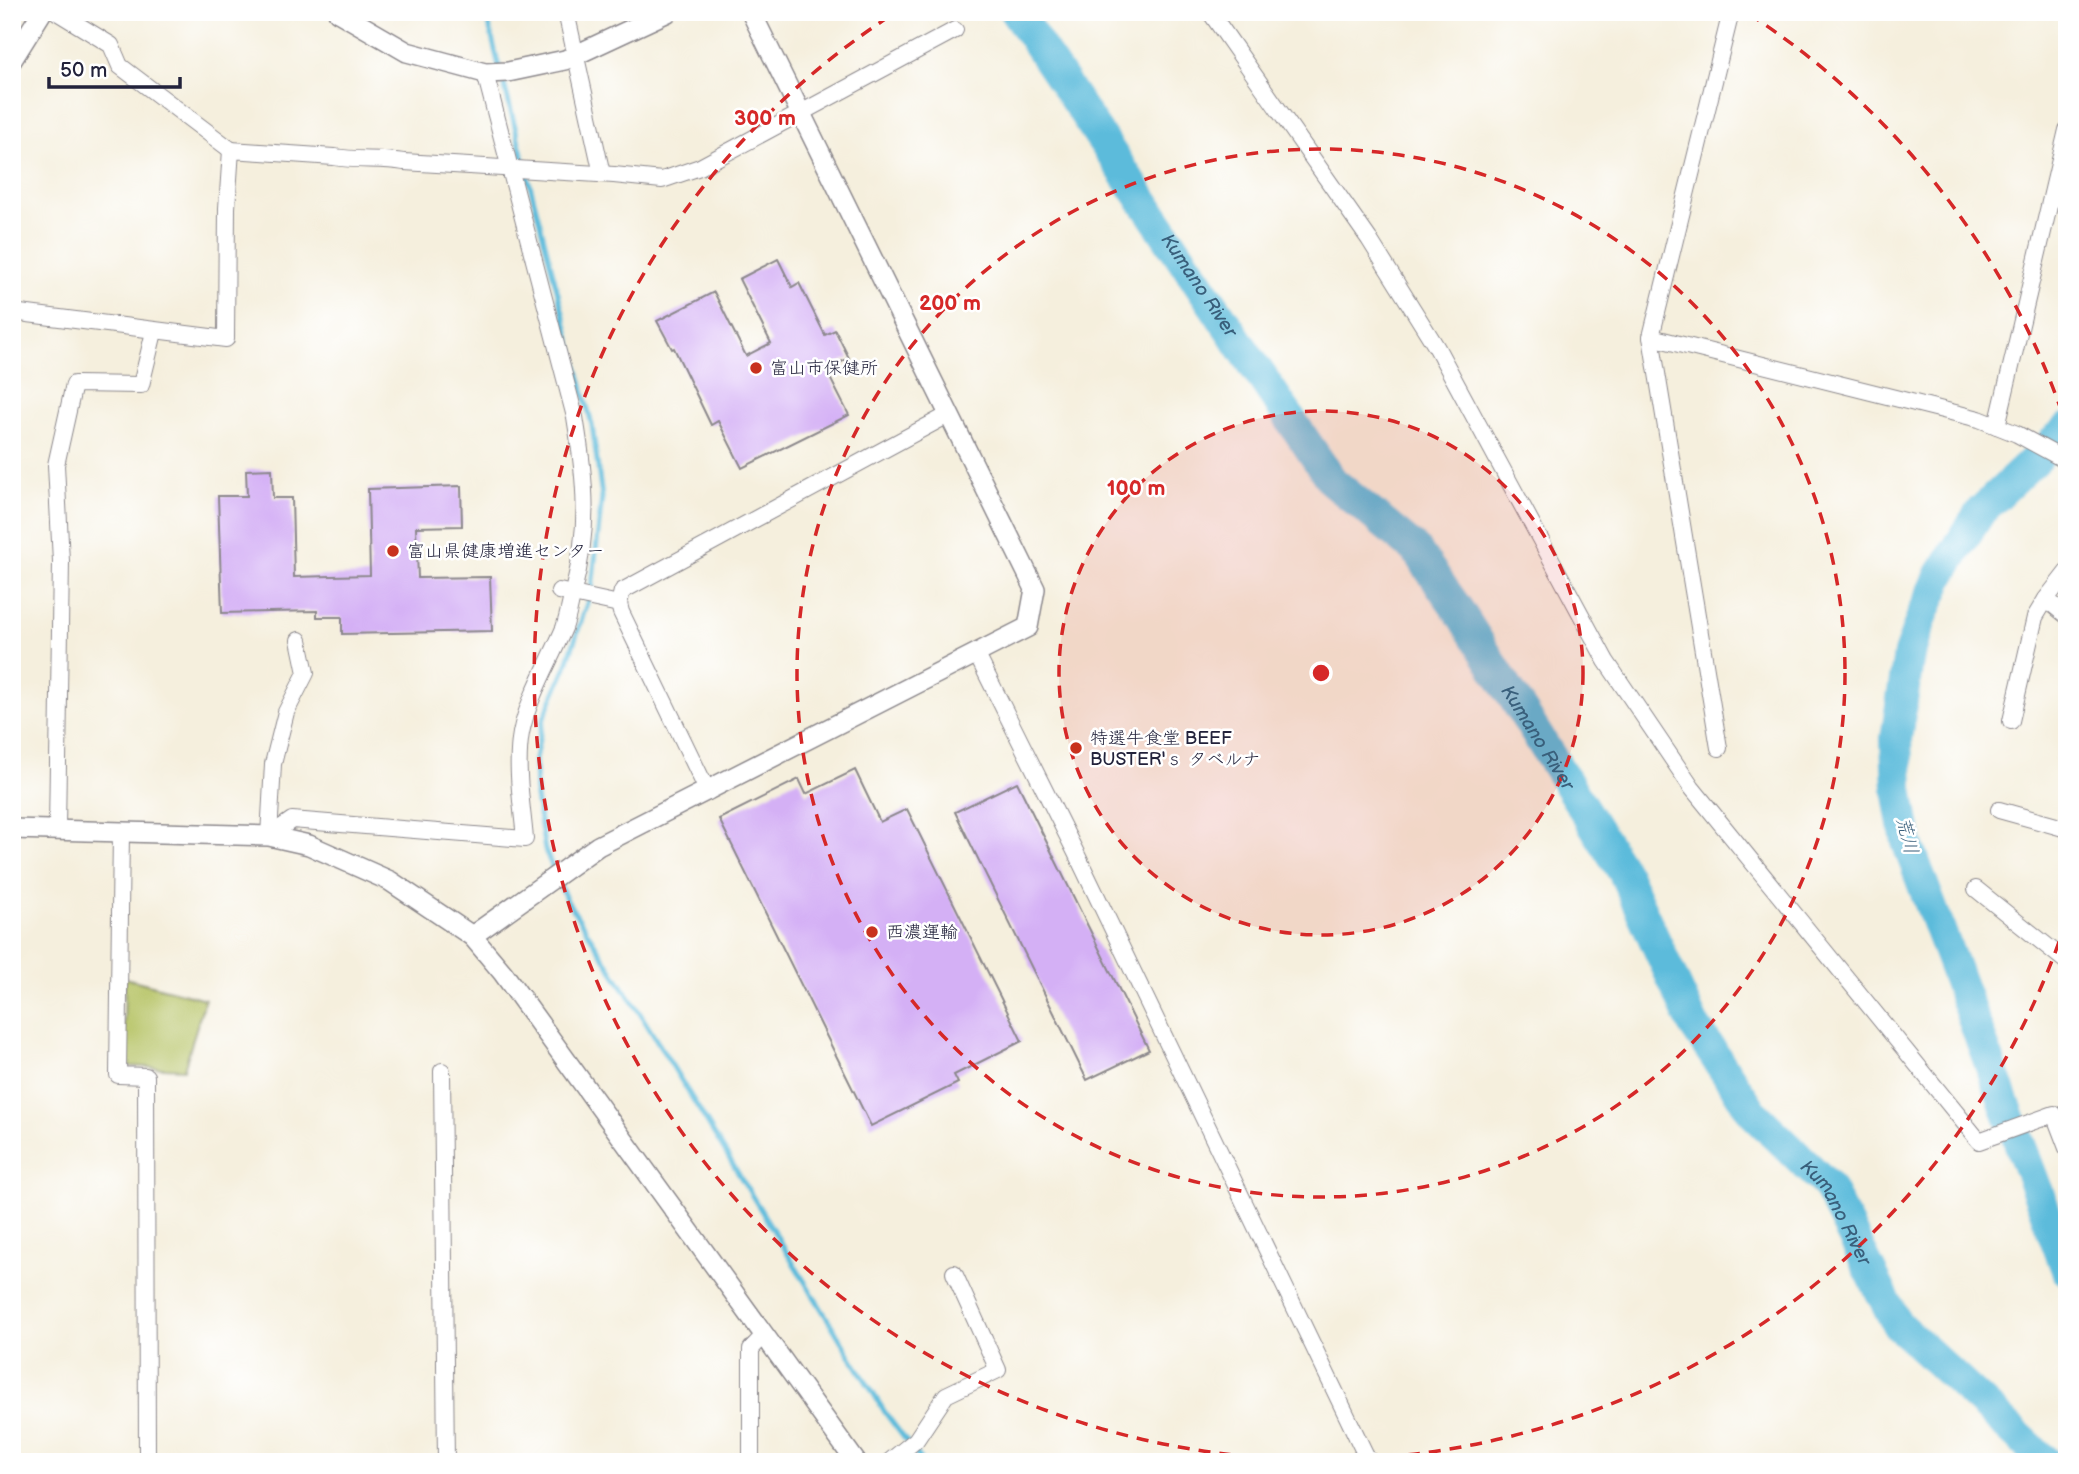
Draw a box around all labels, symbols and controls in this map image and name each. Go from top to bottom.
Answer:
scale bar [49,46,180,90]
text: 50 m [60,58,107,83]
text: 300 m [734,106,796,131]
water label: Kumano River [1156,230,1242,343]
text: 200 m [919,291,981,316]
place label: 富山市保健所 [770,358,878,379]
marker: 富山市保健所 [748,360,764,376]
text: 100 m [1107,476,1165,501]
place label: 富山県健康増進センター [407,541,604,562]
marker: 富山県健康増進センター [385,543,401,559]
centre of rings [1309,661,1333,685]
water label: Kumano River [1496,681,1579,796]
place label: 特選牛食堂 BEEF BUSTER'ｓ タベルナ [1090,728,1260,770]
marker: 特選牛食堂 BEEF BUSTER'ｓ タベルナ [1068,740,1084,756]
water label: 荒川 [1891,814,1922,857]
place label: 西濃運輸 [886,922,958,943]
marker: 西濃運輸 [864,924,880,940]
water label: Kumano River [1795,1156,1876,1270]

